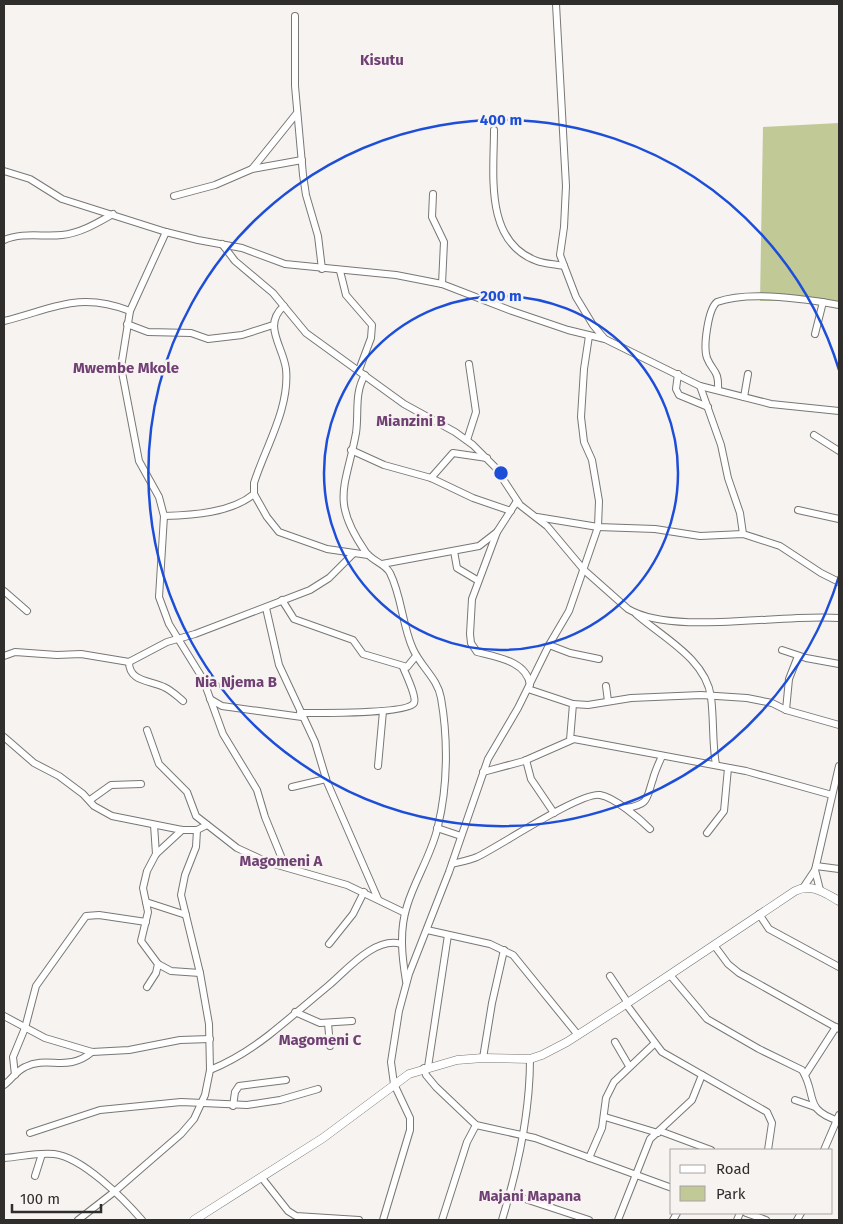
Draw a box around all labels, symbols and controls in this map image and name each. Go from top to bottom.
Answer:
district label: Kisutu [360,51,404,69]
text: 400 m [480,111,522,129]
text: 200 m [480,287,522,305]
district label: Mwembe Mkole [73,359,179,377]
district label: Mianzini B [376,412,446,430]
centre of rings [492,464,510,482]
district label: Nia Njema B [195,673,277,691]
district label: Magomeni A [240,852,324,870]
district label: Magomeni C [279,1031,362,1049]
legend [670,1149,833,1214]
text: Road [716,1160,751,1178]
scale bar [12,1182,101,1214]
text: Park [716,1185,746,1203]
district label: Majani Mapana [479,1187,581,1205]
text: 100 m [20,1190,60,1208]

